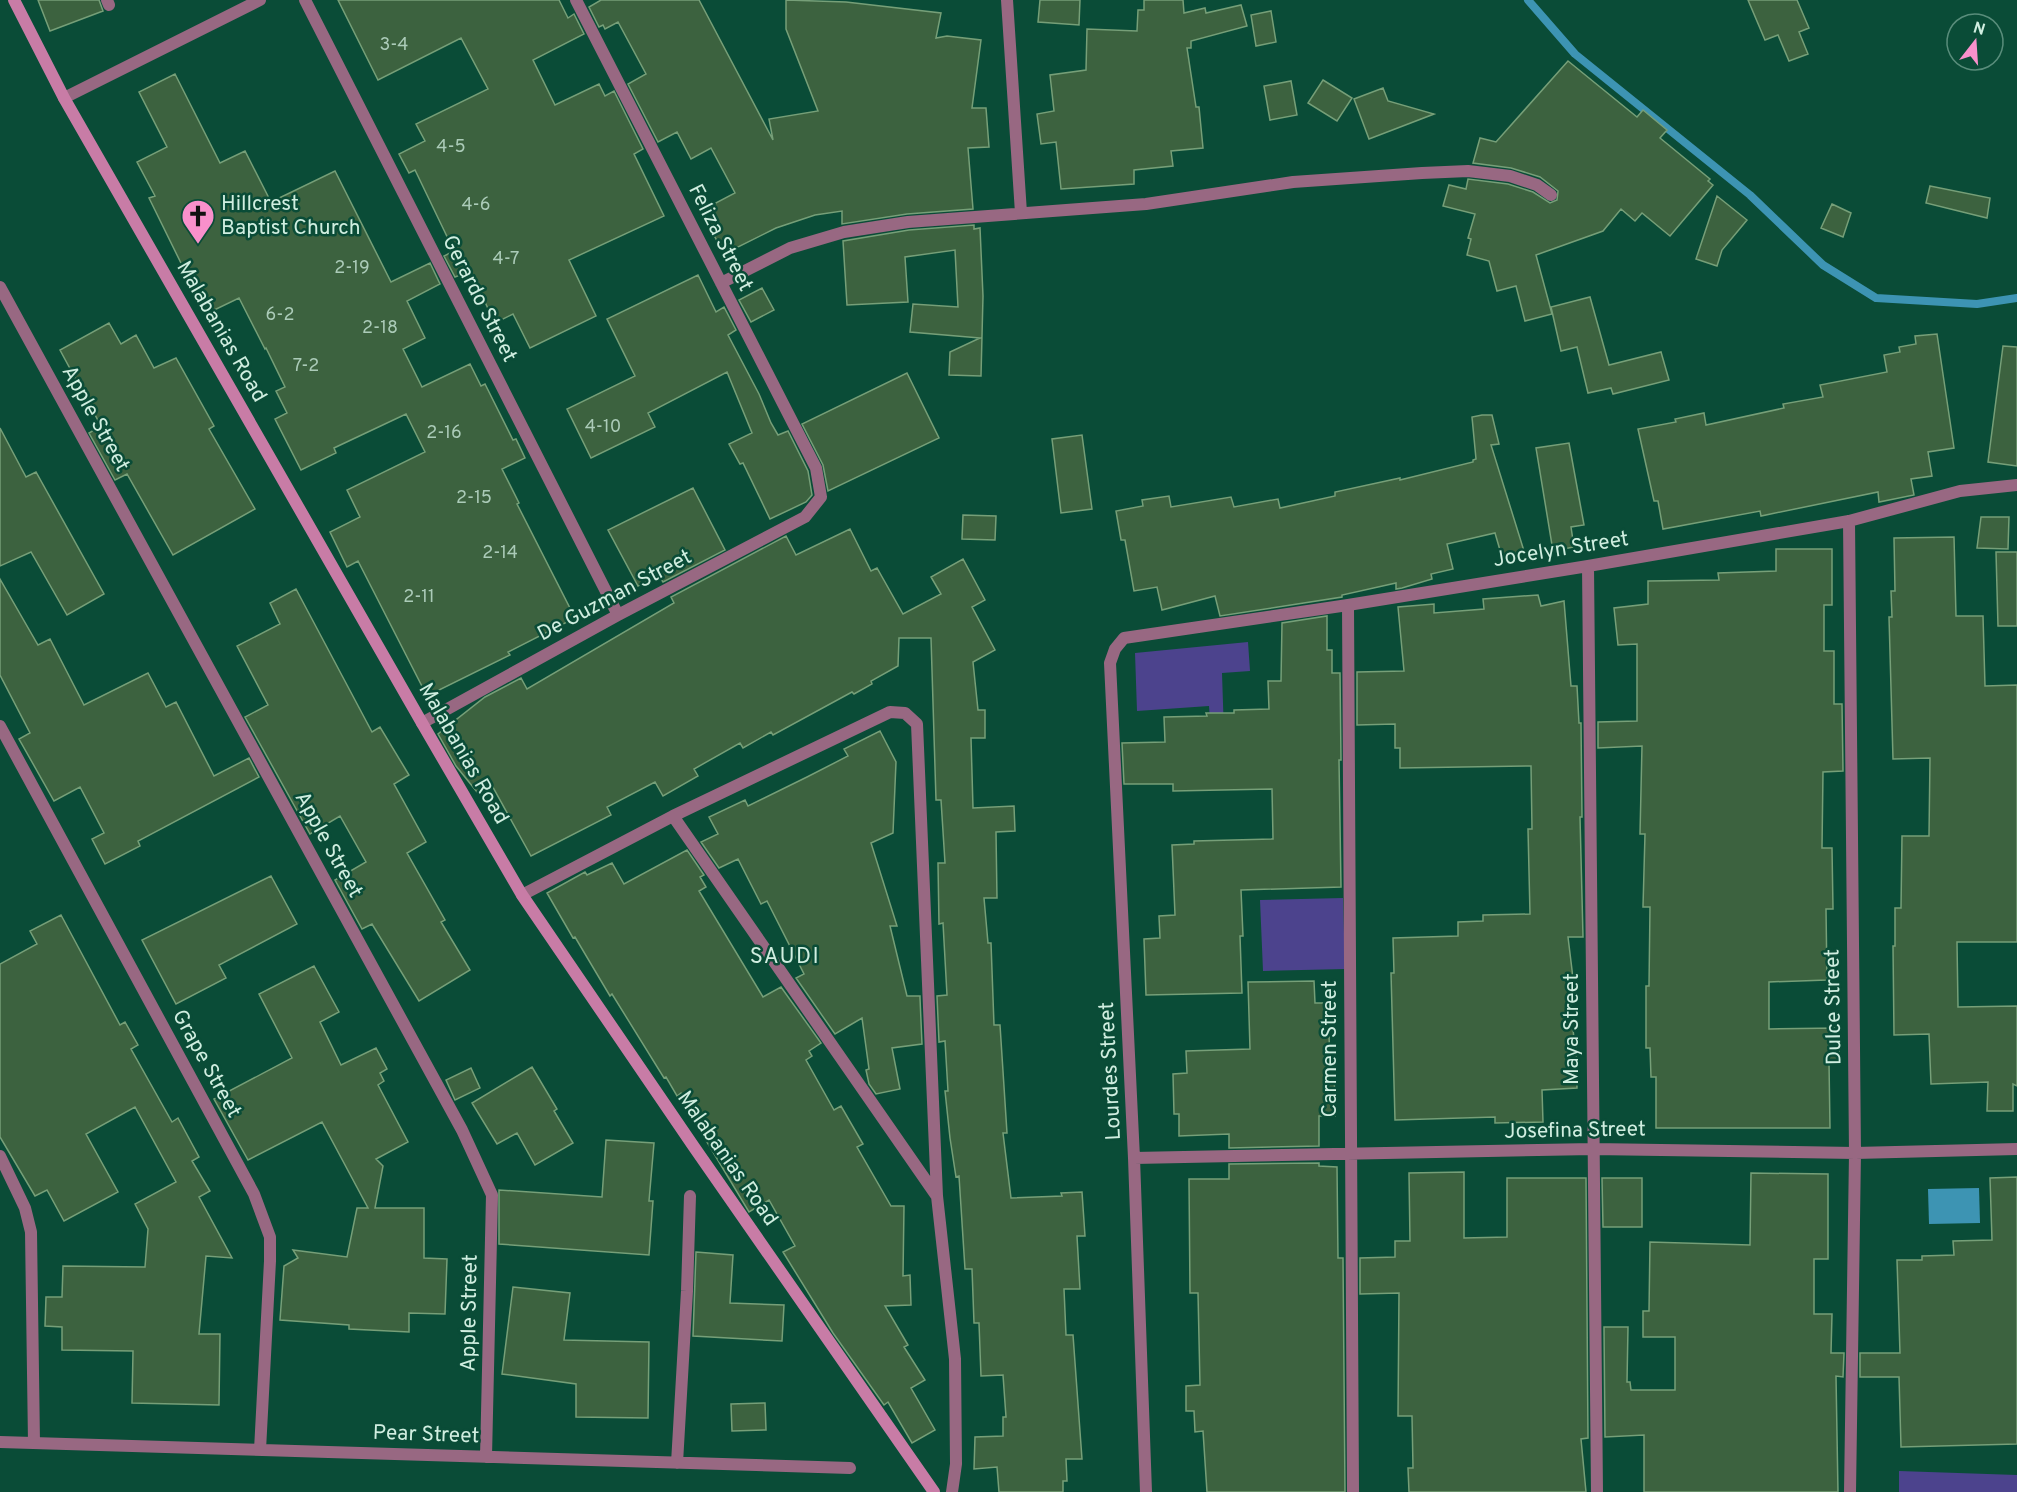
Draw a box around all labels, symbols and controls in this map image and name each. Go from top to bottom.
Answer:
north arrow [1945,12,2005,72]
text: N [1970,18,1987,41]
house number: 3-4 [379,34,409,57]
house number: 4-5 [436,136,466,159]
street label: Feliza Street [681,180,759,296]
place label: Hillcrest Baptist Church [221,191,361,242]
house number: 4-6 [461,194,491,217]
church icon: Hillcrest Baptist Church [180,198,216,245]
street label: Gerardo Street [435,231,523,367]
house number: 4-7 [493,248,519,271]
street label: Malabanias Road [170,256,272,408]
house number: 2-19 [334,257,370,280]
house number: 6-2 [266,304,294,327]
house number: 2-18 [362,317,398,340]
house number: 7-2 [293,355,319,378]
street label: Apple Street [55,361,135,477]
house number: 4-10 [585,416,621,439]
house number: 2-16 [426,422,462,445]
house number: 2-15 [456,487,492,510]
street label: Jocelyn Street [1491,526,1631,574]
house number: 2-14 [482,542,518,565]
street label: De Guzman Street [533,544,697,648]
house number: 2-11 [403,586,435,609]
street label: Malabanias Road [412,678,514,830]
street label: Apple Street [288,787,368,903]
district label: SAUDI [750,944,820,971]
street label: Dulce Street [1819,949,1849,1065]
street label: Maya Street [1559,973,1586,1085]
street label: Carmen Street [1317,980,1344,1118]
street label: Lourdes Street [1094,1001,1128,1141]
street label: Grape Street [165,1005,247,1123]
street label: Malabanias Road [670,1086,784,1232]
street label: Josefina Street [1504,1116,1646,1146]
street label: Apple Street [455,1254,485,1372]
street label: Pear Street [372,1420,480,1450]

